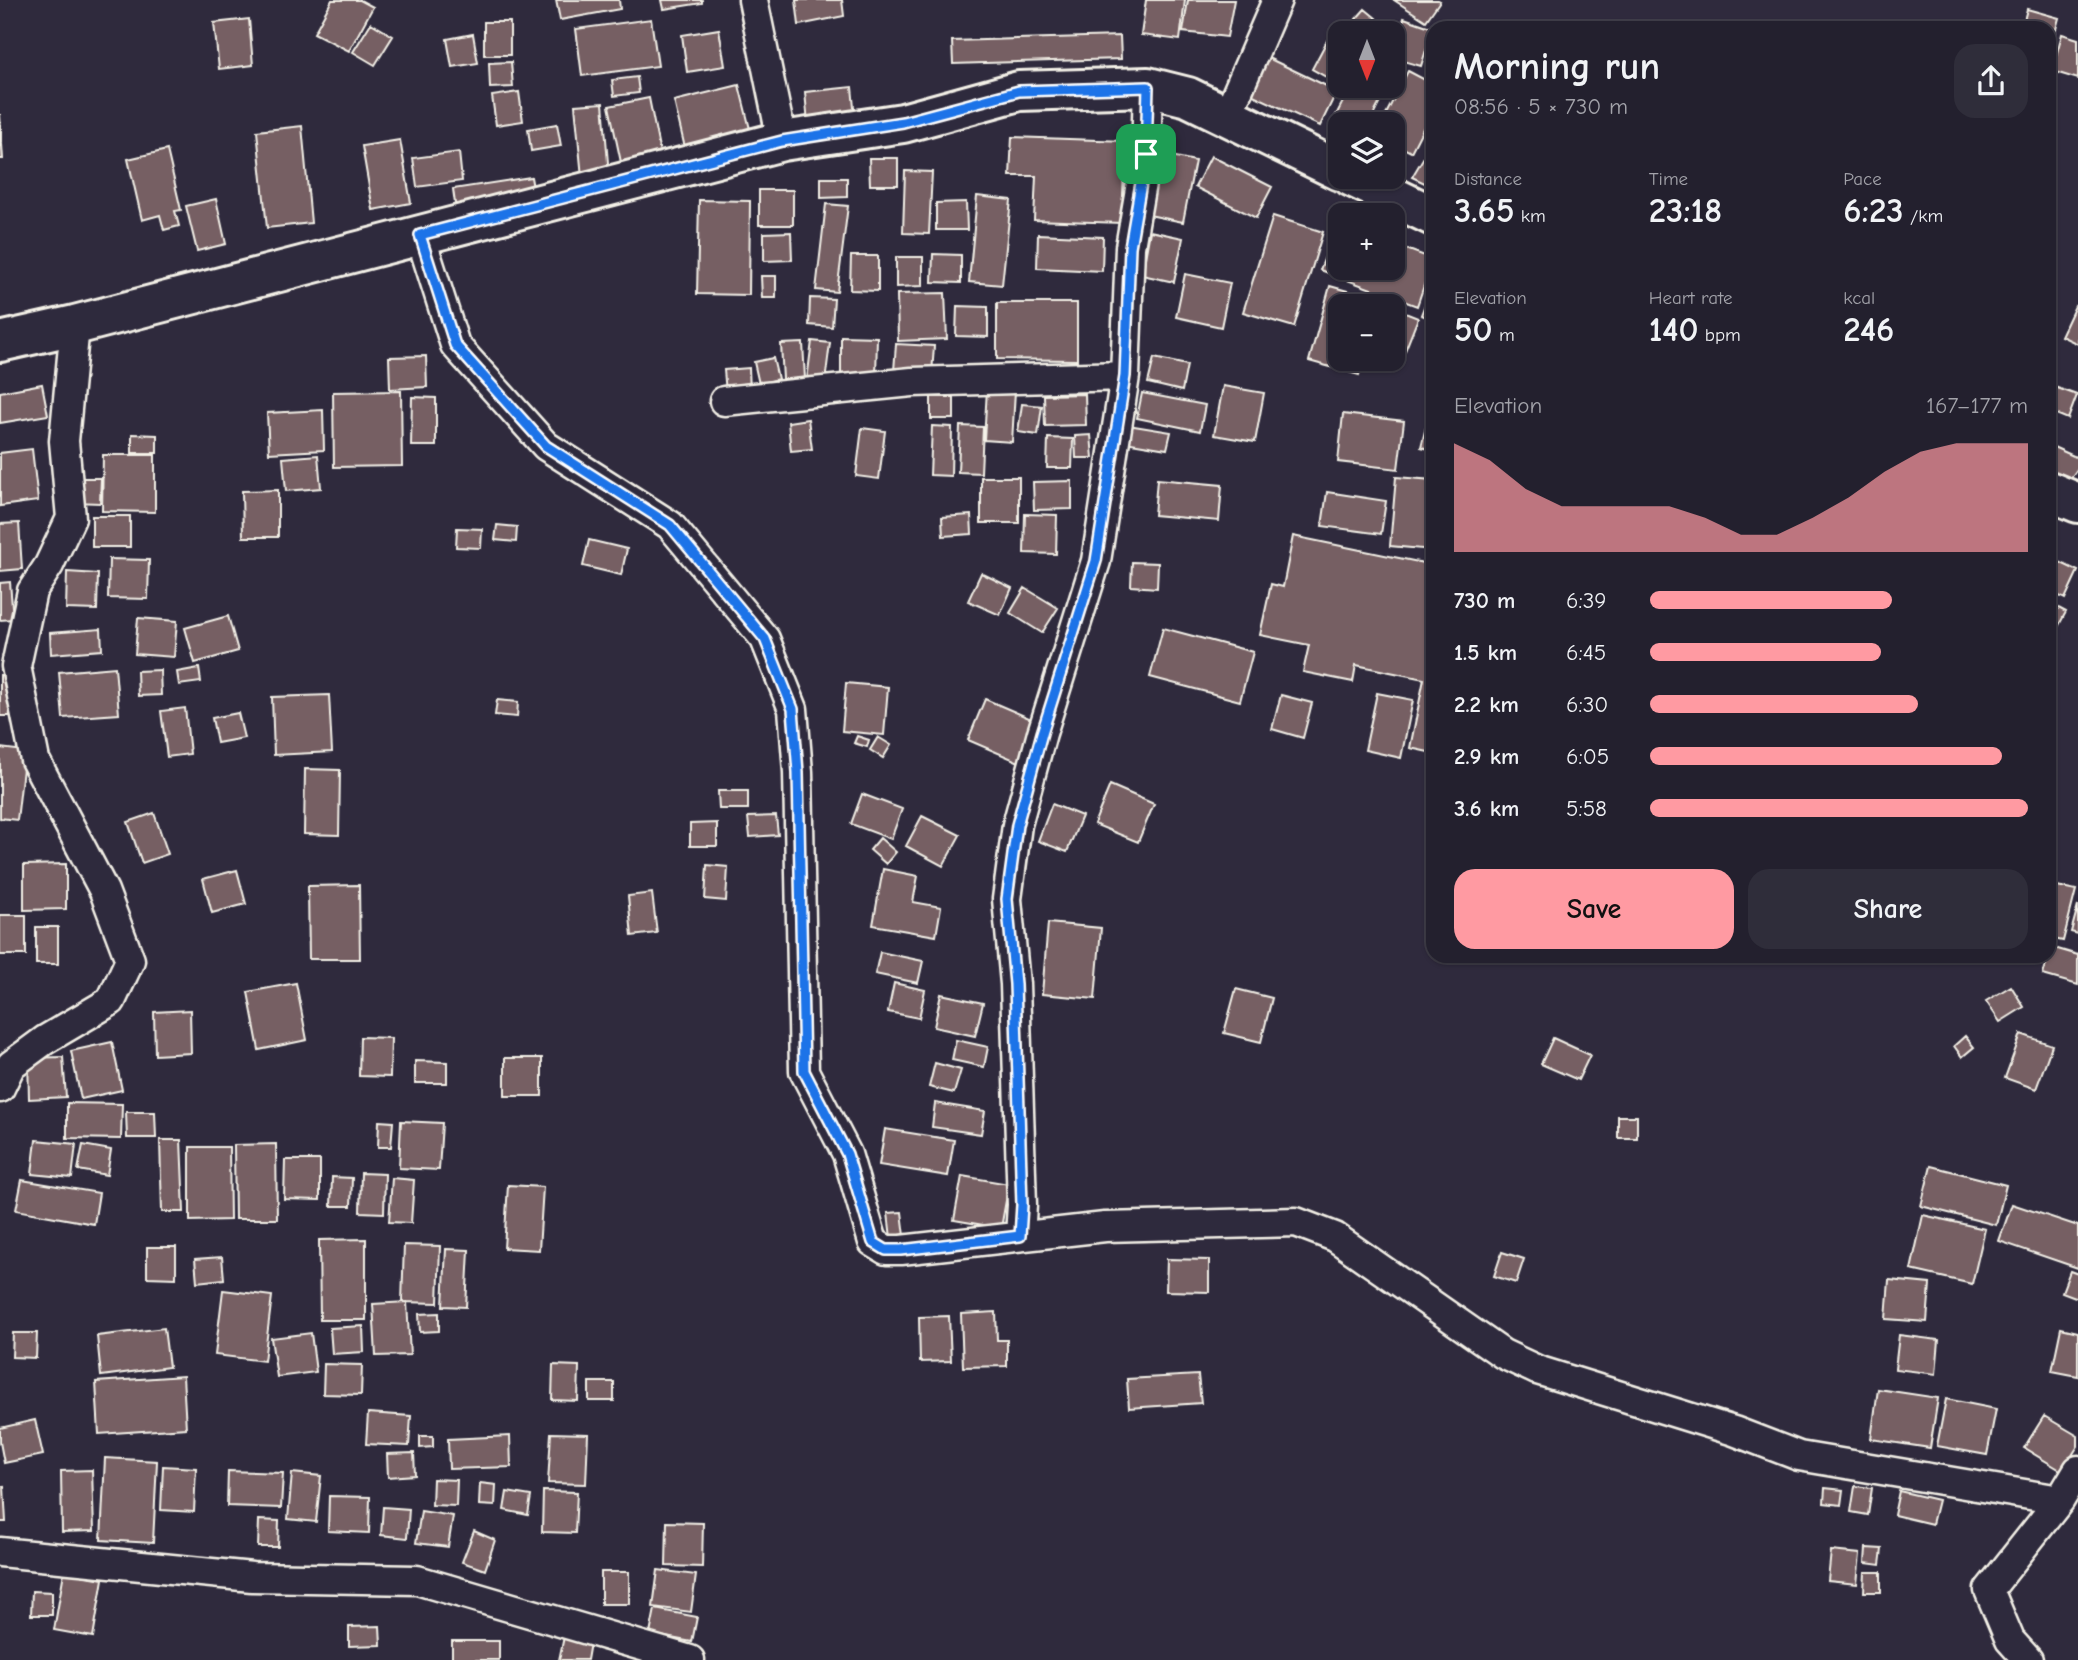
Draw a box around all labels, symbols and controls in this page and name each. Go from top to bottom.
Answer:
north arrow [1328,21,1405,98]
map controls [1328,21,1405,371]
button: share [1954,44,2028,118]
text: Morning run [1454,45,1660,89]
text: 08:56 · 5 × 730 m [1454,93,1628,120]
button: layers [1328,112,1405,189]
pin [1116,124,1176,184]
icon: arrive [1127,135,1165,173]
text: Distance [1454,168,1522,190]
text: Time [1649,168,1688,190]
text: Pace [1843,168,1882,190]
text: 3.65 [1454,190,1514,231]
text: 23:18 [1649,190,1722,231]
text: 6:23 [1843,190,1904,231]
button: + [1328,203,1405,280]
text: km [1514,205,1546,227]
text: /km [1904,205,1943,227]
text: Elevation [1454,287,1527,309]
text: Heart rate [1649,287,1732,309]
text: kcal [1843,287,1875,309]
button: − [1328,294,1405,371]
text: 50 [1454,309,1493,350]
text: 140 [1649,309,1699,350]
text: 246 [1843,309,1894,350]
text: m [1493,324,1515,346]
text: bpm [1699,324,1741,346]
text: Elevation [1454,392,1542,419]
text: 167–177 m [1926,392,2028,419]
text: 730 m [1454,587,1515,614]
text: 6:39 [1566,587,1606,614]
text: 1.5 km [1454,639,1517,666]
text: 6:45 [1566,639,1606,666]
text: 2.2 km [1454,691,1519,718]
text: 6:30 [1566,691,1608,718]
text: 2.9 km [1454,743,1519,770]
text: 6:05 [1566,743,1609,770]
text: 3.6 km [1454,795,1519,822]
text: 5:58 [1566,795,1607,822]
button: Save [1454,869,1734,949]
button: Share [1748,869,2028,949]

